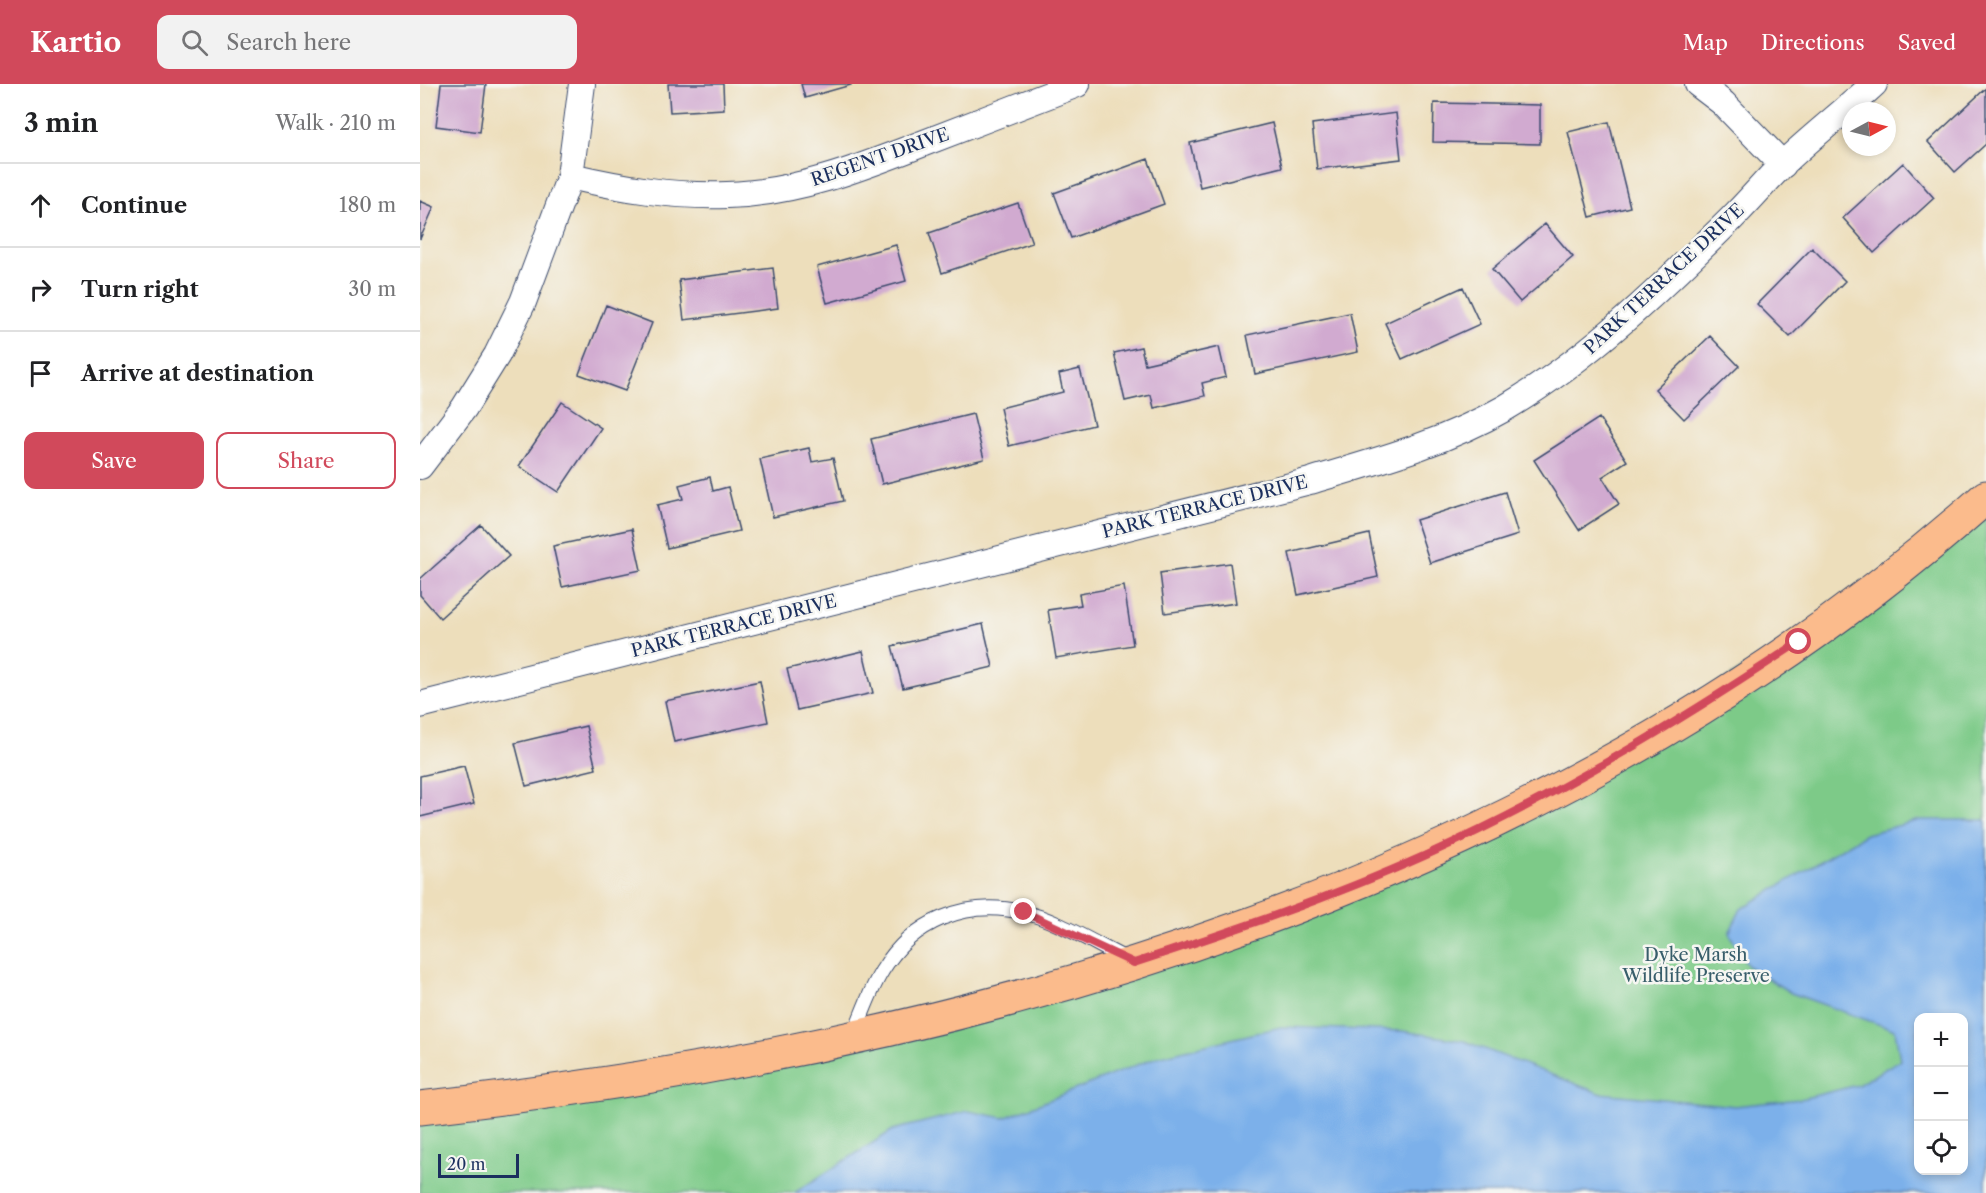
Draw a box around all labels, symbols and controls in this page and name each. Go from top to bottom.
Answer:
search box [157,15,577,69]
text: Kartio [30,25,121,59]
icon: search [178,26,211,59]
text: Search here [226,29,351,56]
text: Map [1683,30,1728,55]
text: Directions [1761,30,1865,55]
text: Saved [1898,30,1956,55]
north arrow [1842,102,1896,156]
text: 3 min [24,107,98,139]
text: Walk · 210 m [275,111,396,135]
street label: REGENT DRIVE [808,123,952,191]
icon: ahead [24,189,57,222]
text: Continue [81,192,187,219]
text: 180 m [339,193,396,217]
street label: PARK TERRACE DRIVE [1579,199,1749,359]
icon: right [24,273,57,306]
text: Turn right [81,276,199,303]
text: 30 m [348,277,396,301]
icon: arrive [24,357,57,390]
text: Arrive at destination [81,360,314,387]
button: Save [24,432,204,489]
button: Share [216,432,396,489]
street label: PARK TERRACE DRIVE [1100,471,1310,543]
street label: PARK TERRACE DRIVE [629,590,839,662]
route start [1785,628,1811,654]
route end [1010,898,1036,924]
park label: Dyke Marsh Wildlife Preserve [1621,944,1770,987]
map controls [1914,1013,1968,1175]
button: + [1914,1013,1968,1067]
button: − [1914,1067,1968,1121]
button: locate [1914,1121,1968,1175]
scale bar [438,1151,519,1178]
text: 20 m [447,1154,486,1174]

